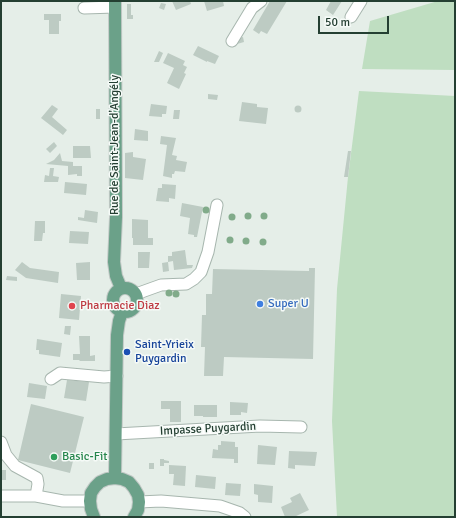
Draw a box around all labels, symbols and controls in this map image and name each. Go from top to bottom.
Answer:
scale bar [320,8,391,34]
text: 50 m [325,15,350,30]
street label: Rue de Saint-Jean-d'Angély [108,75,122,215]
place label: Super U [268,297,309,311]
place label: Pharmacie Diaz [80,299,160,313]
marker: Super U [255,299,265,309]
marker: Pharmacie Diaz [67,301,77,311]
place label: Saint-Yrieix Puygardin [135,338,194,366]
marker: Saint-Yrieix Puygardin [122,347,132,357]
street label: Impasse Puygardin [160,419,256,439]
place label: Basic-Fit [62,450,107,464]
marker: Basic-Fit [49,452,59,462]

